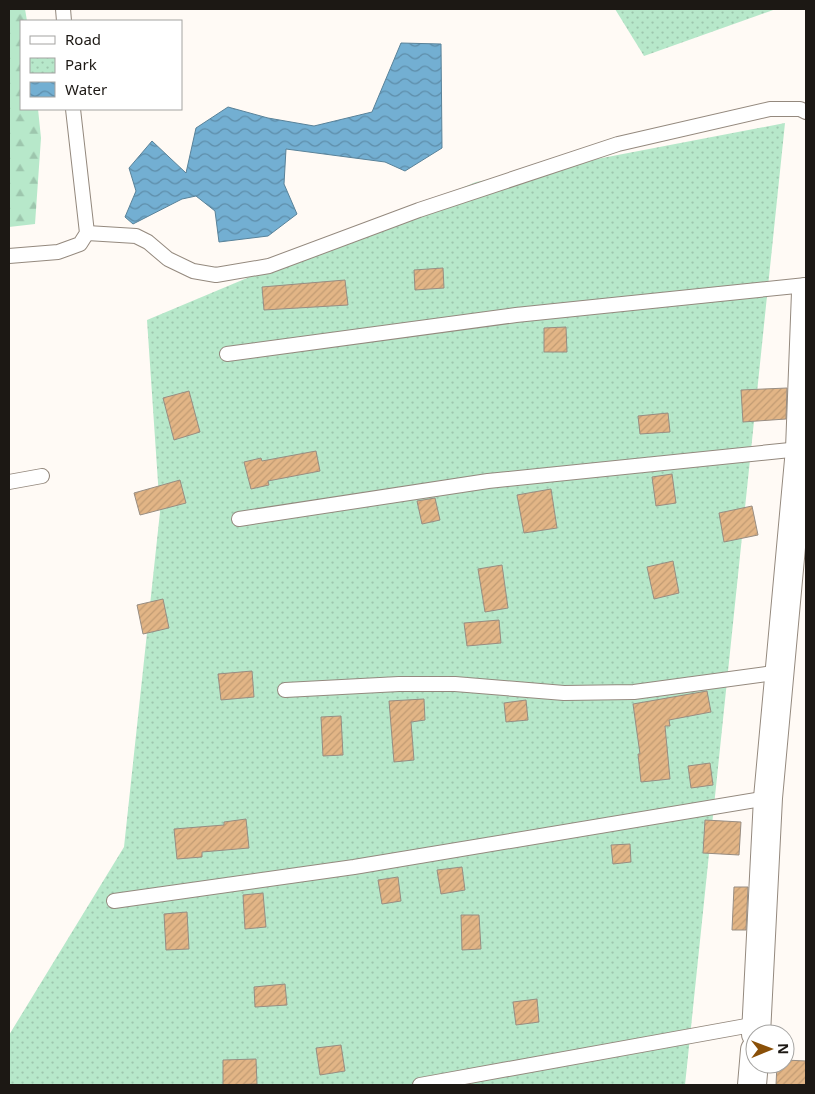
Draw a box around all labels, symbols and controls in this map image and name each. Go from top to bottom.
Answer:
legend [20,20,182,110]
text: Road [65,29,101,49]
text: Park [65,54,97,74]
text: Water [65,79,107,99]
north arrow [745,1024,795,1074]
text: N [774,1043,793,1055]

